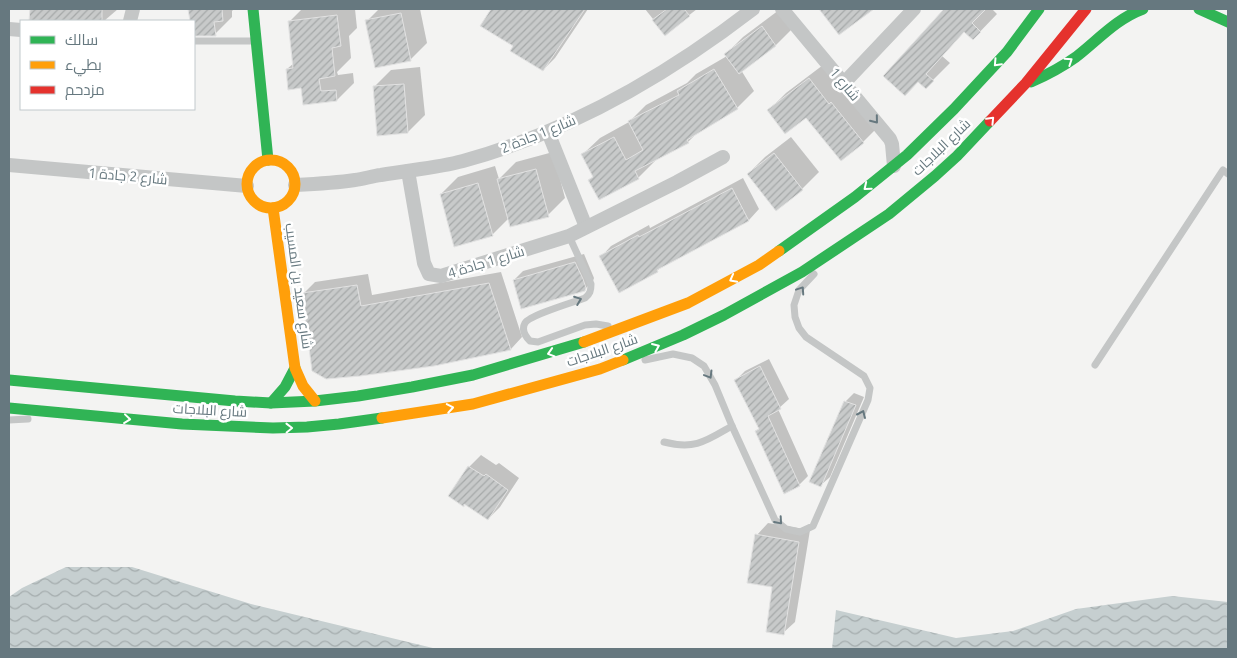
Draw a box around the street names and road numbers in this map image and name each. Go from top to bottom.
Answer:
street label: شارع 1 [826,64,863,104]
street label: شارع 1 جادة 2 [498,112,578,157]
street label: شارع البلاجات [909,115,974,179]
street label: شارع 2 جادة 1 [88,165,168,188]
street label: شارع سعيد بن المسيب [281,222,316,350]
street label: شارع 1 جادة 4 [446,243,527,282]
street label: شارع البلاجات [564,330,640,371]
street label: شارع البلاجات [172,400,248,421]

